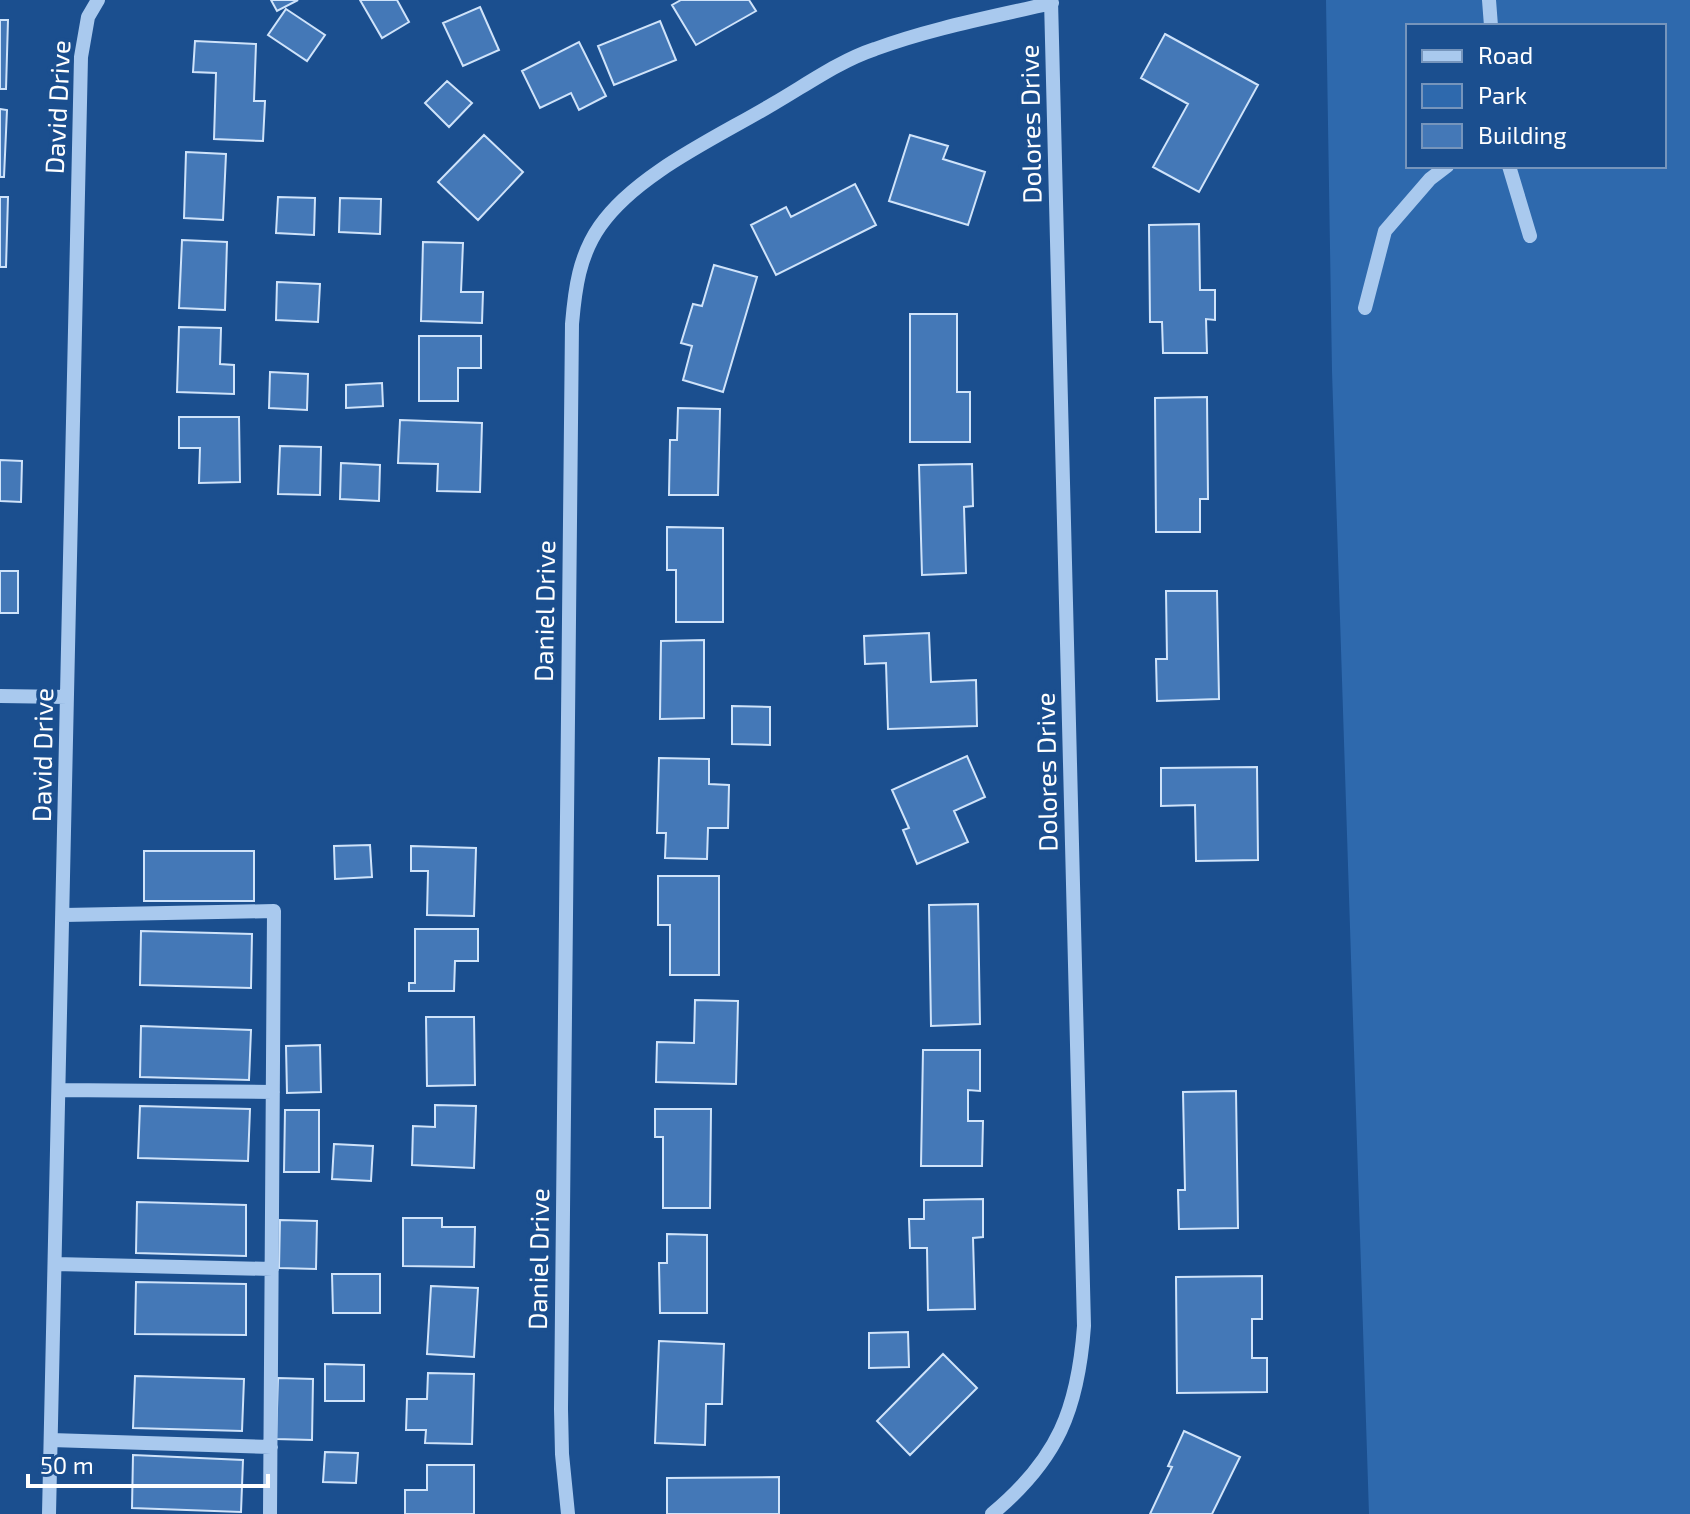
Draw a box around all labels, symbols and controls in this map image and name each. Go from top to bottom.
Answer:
legend [1406,24,1666,168]
street label: David Drive [38,39,75,175]
text: Road [1478,40,1533,69]
street label: Dolores Drive [1013,44,1046,204]
text: Park [1478,80,1527,109]
text: Building [1478,120,1567,149]
street label: Daniel Drive [527,540,560,682]
street label: David Drive [25,688,58,822]
street label: Dolores Drive [1029,692,1062,852]
street label: Daniel Drive [521,1188,554,1330]
scale bar [28,1438,268,1488]
text: 50 m [40,1450,94,1479]

